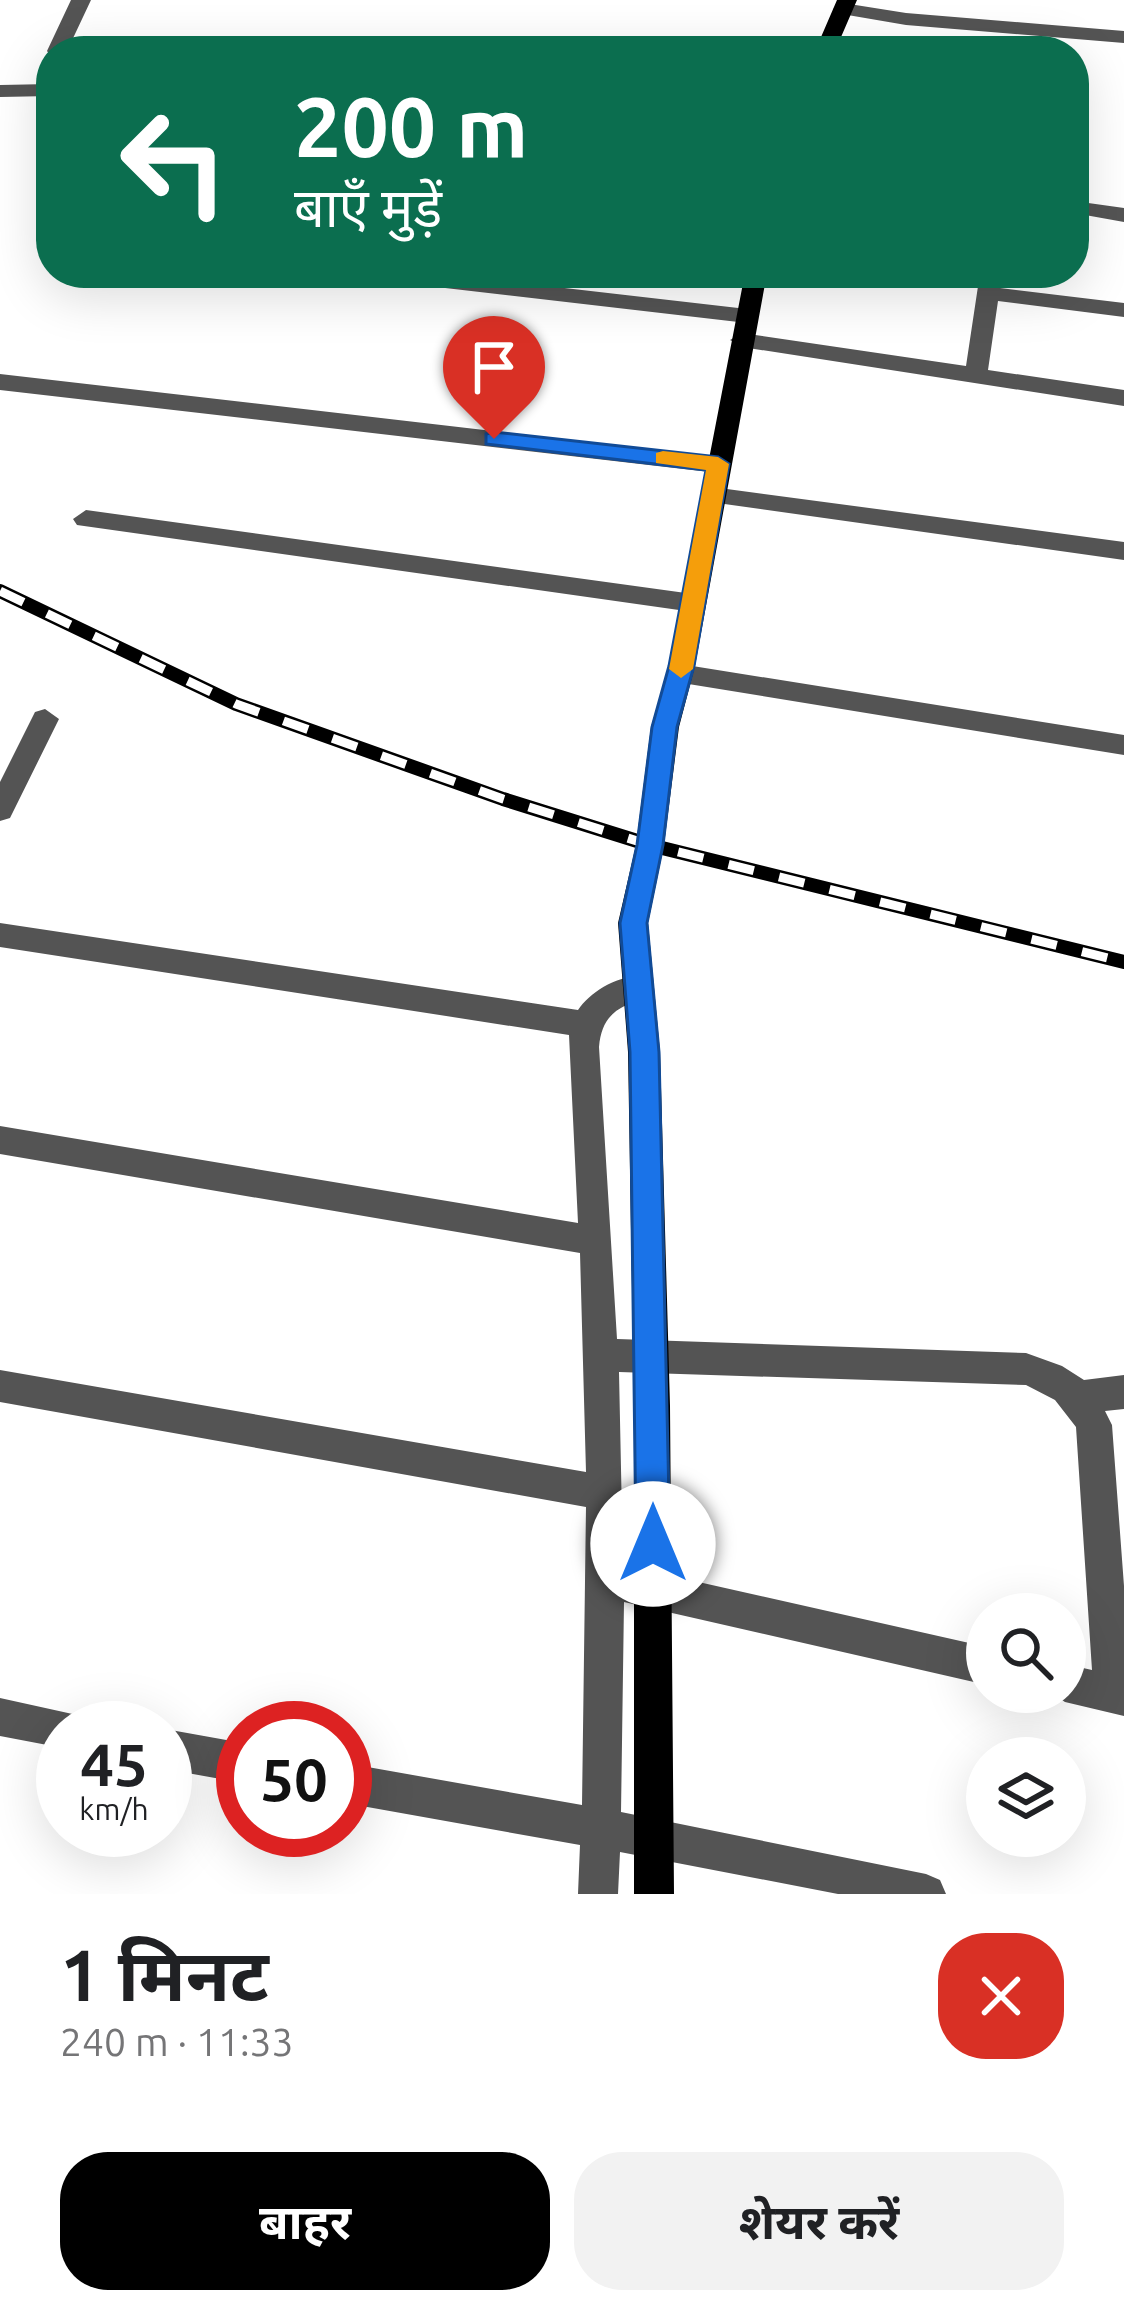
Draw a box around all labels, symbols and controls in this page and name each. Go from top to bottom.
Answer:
text: 200 m [294,79,528,173]
icon: left [96,84,252,240]
text: बाएँ मुड़ें [294,177,442,237]
pin [443,316,545,439]
icon: arrive [461,334,527,400]
position arrow [590,1481,716,1607]
map controls [966,1593,1086,1857]
button: search [966,1593,1086,1713]
speed limit sign: 50 [216,1701,372,1857]
text: 45 [80,1730,148,1797]
button: layers [966,1737,1086,1857]
text: km/h [79,1792,149,1826]
button: close [938,1933,1064,2059]
text: 1 मिनट [60,1934,269,2015]
text: 240 m · 11:33 [60,2020,294,2063]
button: बाहर [60,2152,550,2290]
button: शेयर करें [574,2152,1064,2290]

